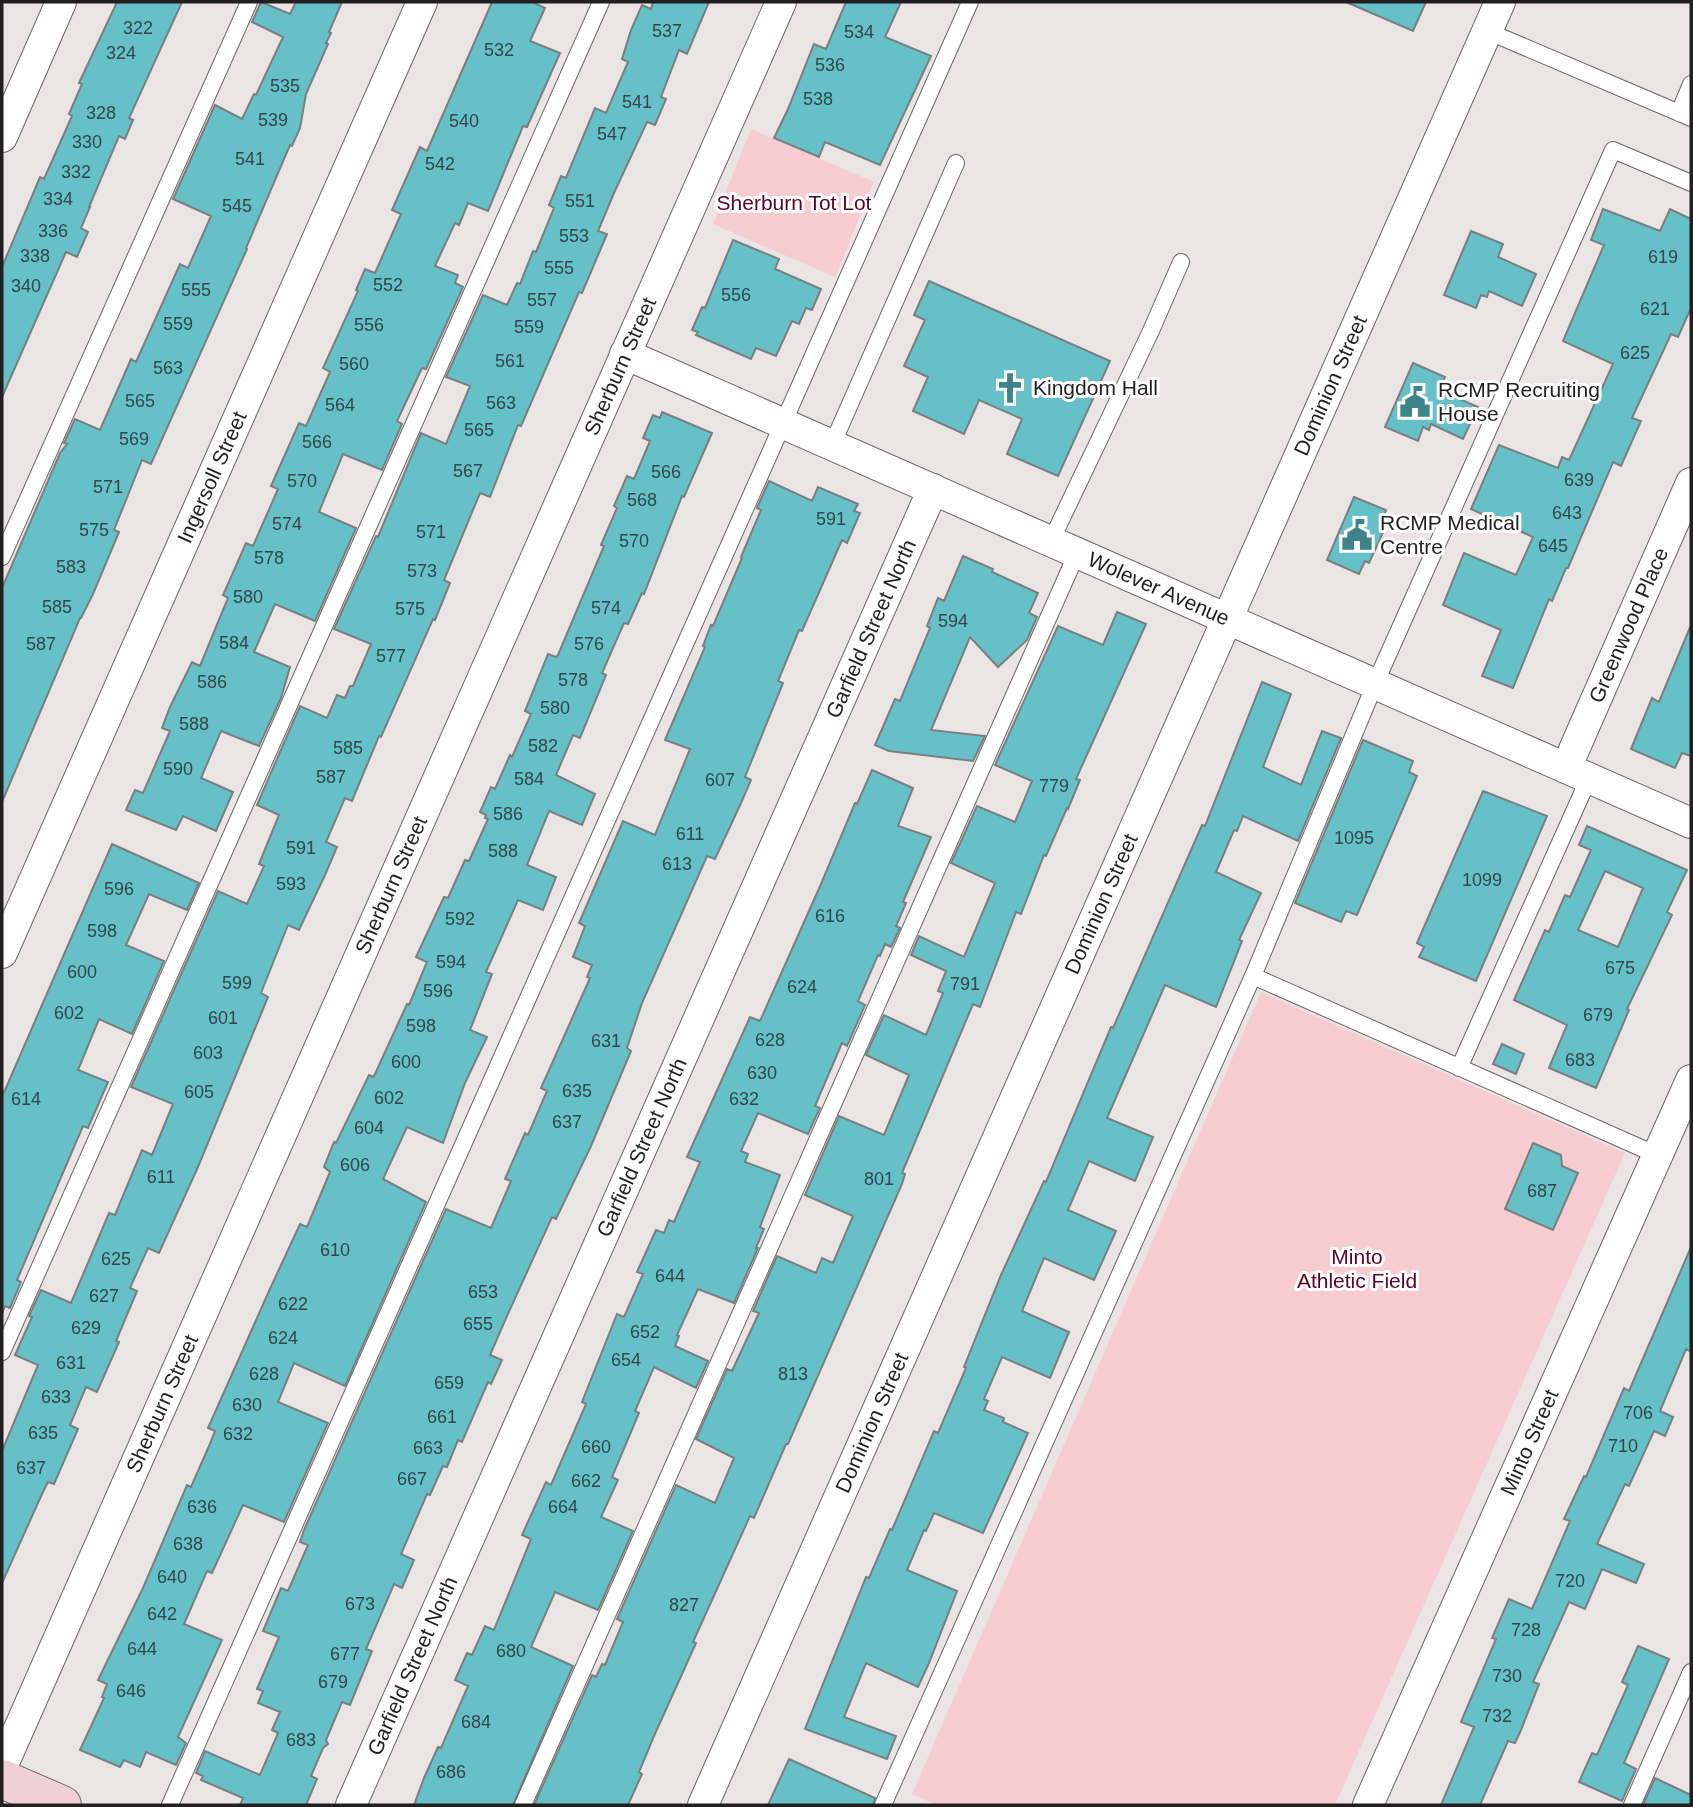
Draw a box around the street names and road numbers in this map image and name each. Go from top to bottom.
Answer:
street label: Sherburn Street [579,293,660,439]
street label: Dominion Street [1289,312,1371,459]
street label: Ingersoll Street [173,408,251,546]
street label: Garfield Street North [821,536,920,721]
street label: Greenwood Place [1584,544,1672,706]
street label: Wolever Avenue [1085,547,1233,630]
street label: Sherburn Street [350,812,431,957]
street label: Dominion Street [1060,830,1142,977]
street label: Garfield Street North [592,1054,691,1240]
street label: Sherburn Street [121,1331,202,1476]
street label: Dominion Street [831,1349,913,1496]
street label: Minto Street [1496,1386,1563,1499]
street label: Garfield Street North [363,1573,462,1759]

